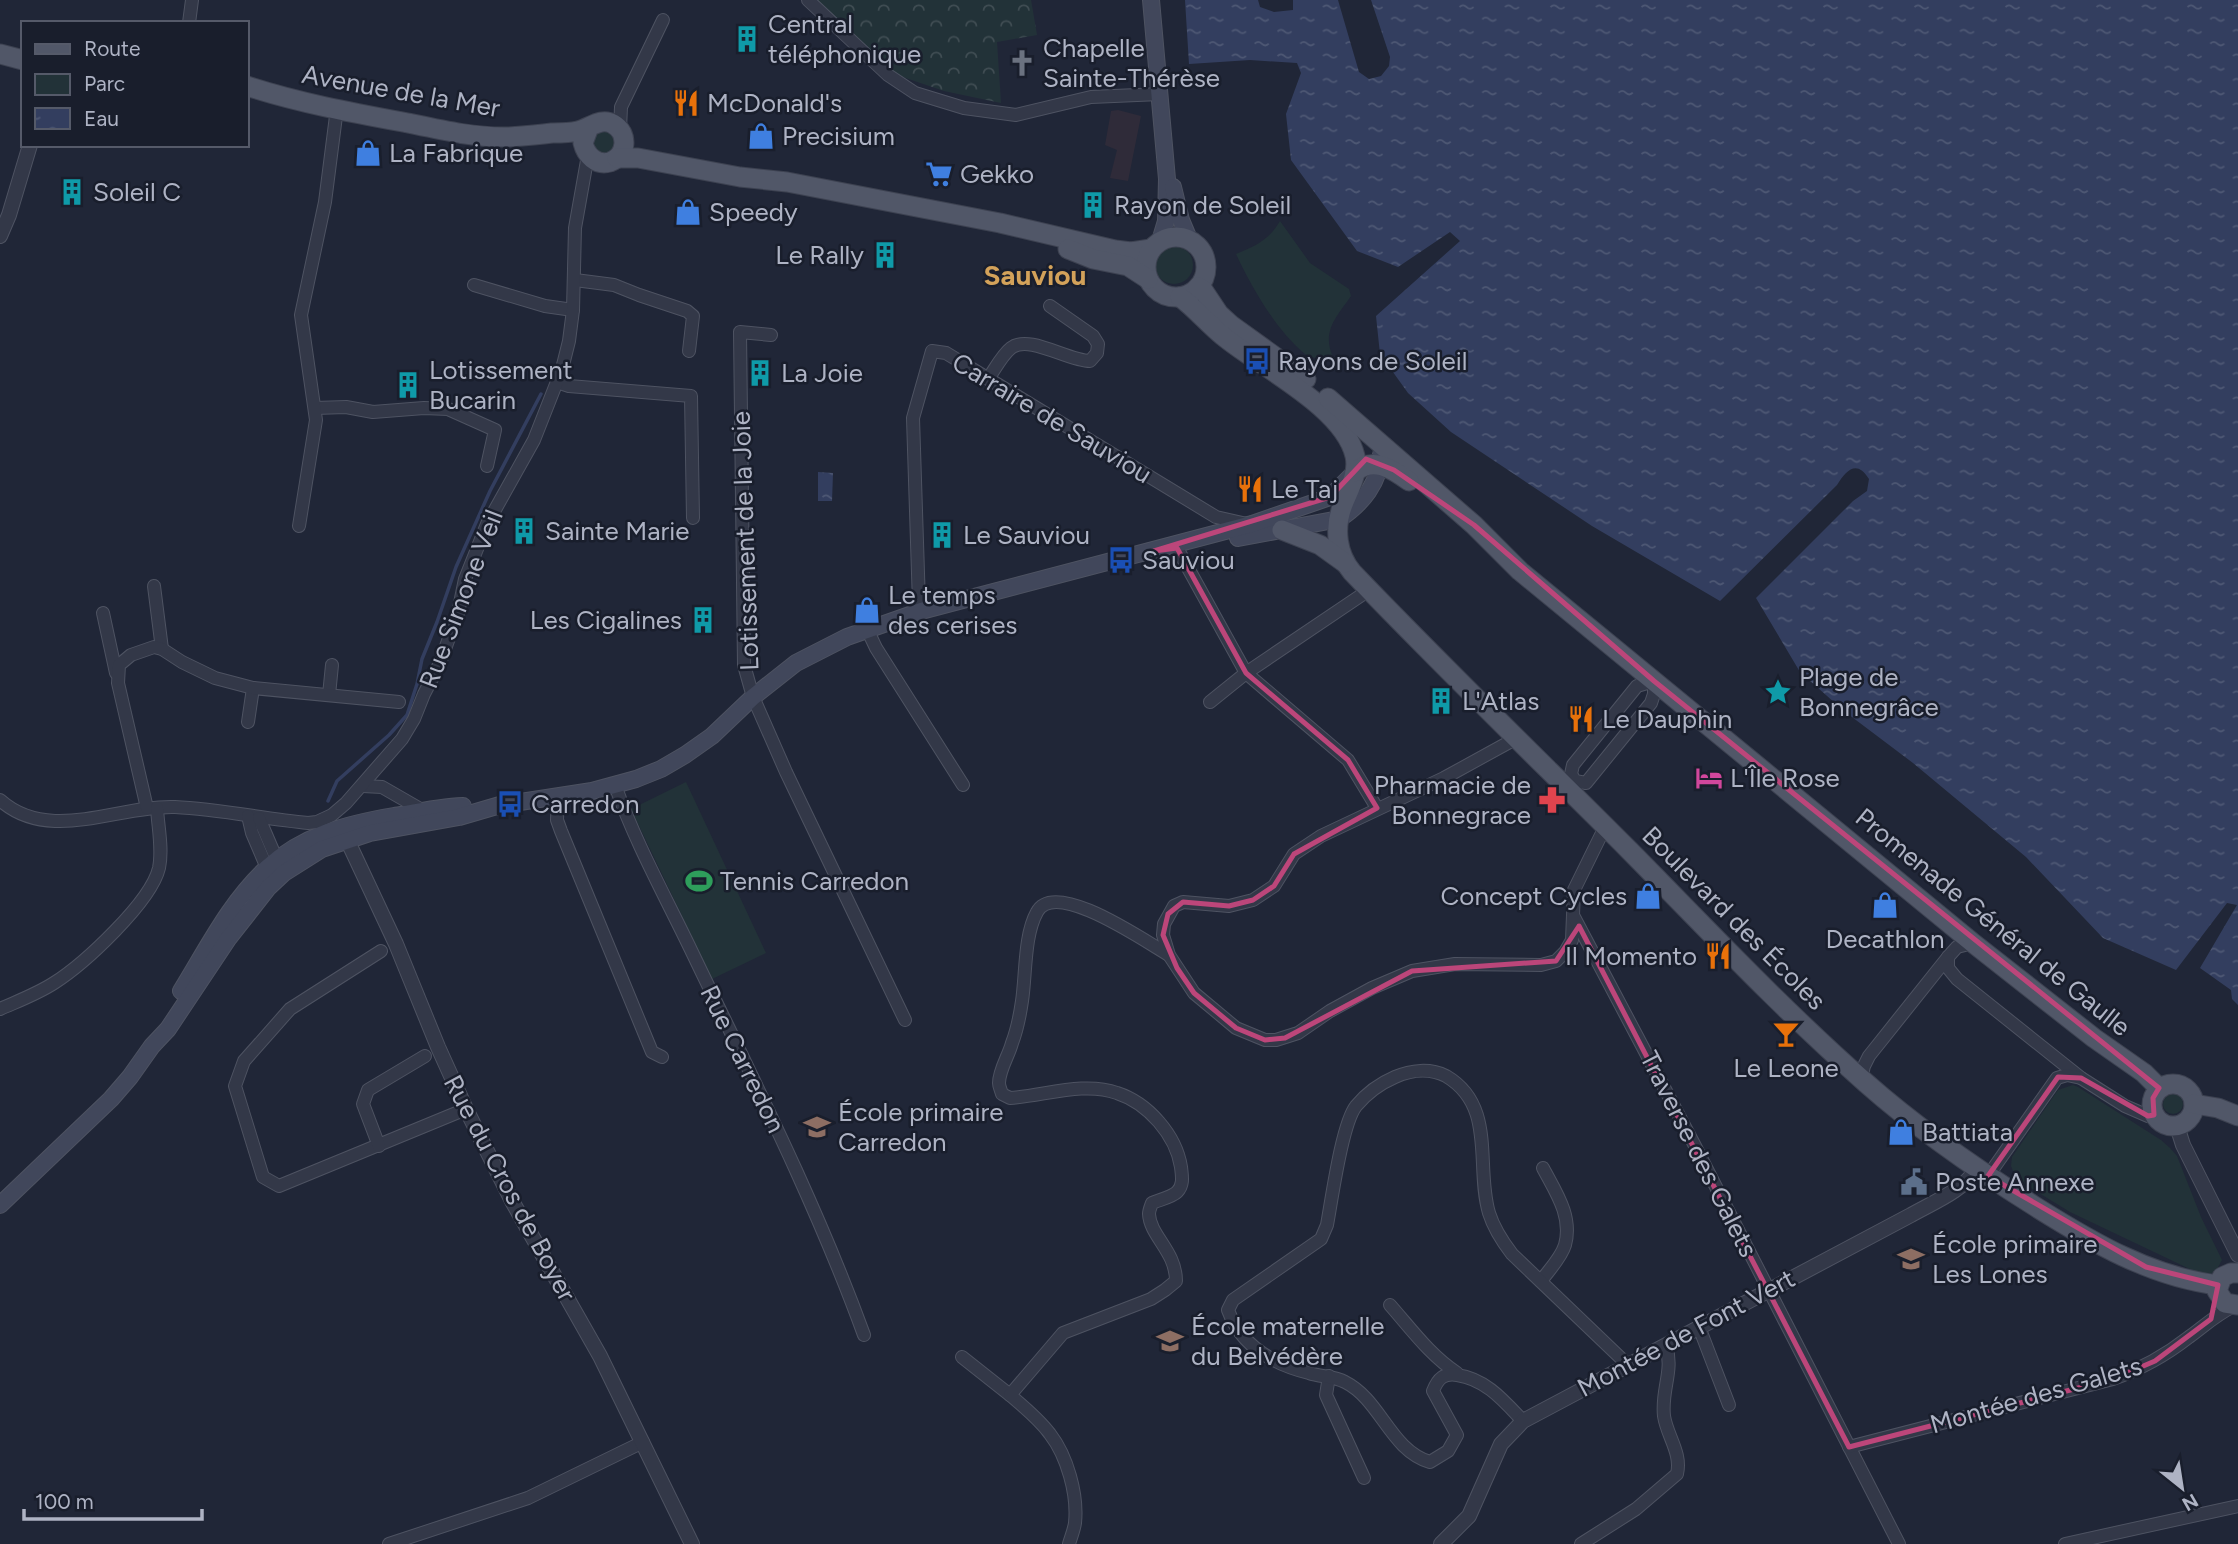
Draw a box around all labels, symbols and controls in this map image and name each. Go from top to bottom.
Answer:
place label: Central téléphonique [768,8,921,70]
legend [21,21,248,147]
building icon: Central téléphonique [732,24,762,54]
place label: Chapelle Sainte-Thérèse [1043,32,1220,94]
text: Route [84,36,140,61]
church icon: Chapelle Sainte-Thérèse [1007,48,1037,78]
street label: Avenue de la Mer [299,58,503,124]
text: Parc [84,71,125,96]
place label: McDonald's [707,87,842,119]
restaurant icon: McDonald's [671,88,701,118]
text: Eau [84,106,119,131]
place label: Precisium [782,120,895,152]
shop icon: Precisium [746,121,776,151]
place label: La Fabrique [389,137,523,169]
shop icon: La Fabrique [353,138,383,168]
place label: Gekko [960,158,1034,190]
supermarket icon: Gekko [924,159,954,189]
place label: Soleil C [93,176,181,208]
building icon: Soleil C [57,177,87,207]
place label: Rayon de Soleil [1114,189,1291,221]
building icon: Rayon de Soleil [1078,190,1108,220]
place label: Speedy [709,196,798,228]
shop icon: Speedy [673,197,703,227]
place label: Le Rally [775,239,864,271]
building icon: Le Rally [870,240,900,270]
district label: Sauviou [984,258,1086,292]
place label: Rayons de Soleil [1278,345,1467,377]
street label: Carraire de Sauviou [946,346,1158,490]
bus stop icon: Rayons de Soleil [1242,346,1272,376]
place label: Lotissement Bucarin [429,354,573,416]
place label: La Joie [781,357,863,389]
building icon: La Joie [745,358,775,388]
building icon: Lotissement Bucarin [393,370,423,400]
street label: Lotissement de la Joie [724,411,766,671]
place label: Le Taj [1271,473,1338,505]
restaurant icon: Le Taj [1235,474,1265,504]
street label: Rue Simone Veil [412,505,510,693]
place label: Sainte Marie [545,515,689,547]
building icon: Sainte Marie [509,516,539,546]
place label: Le Sauviou [963,519,1090,551]
building icon: Le Sauviou [927,520,957,550]
place label: Sauviou [1142,544,1235,576]
bus stop icon: Sauviou [1106,545,1136,575]
place label: Le temps des cerises [888,579,1017,641]
shop icon: Le temps des cerises [852,595,882,625]
place label: Les Cigalines [530,604,682,636]
building icon: Les Cigalines [688,605,718,635]
place label: Plage de Bonnegrâce [1799,661,1939,723]
place icon: Plage de Bonnegrâce [1763,677,1793,707]
place label: L'Atlas [1462,685,1539,717]
building icon: L'Atlas [1426,686,1456,716]
place label: Le Dauphin [1602,703,1732,735]
restaurant icon: Le Dauphin [1566,704,1596,734]
place label: L'Île Rose [1730,762,1840,794]
hotel icon: L'Île Rose [1694,763,1724,793]
place label: Pharmacie de Bonnegrace [1374,769,1531,831]
pharmacy icon: Pharmacie de Bonnegrace [1537,785,1567,815]
place label: Carredon [531,788,640,820]
bus stop icon: Carredon [495,789,525,819]
street label: Promenade Général de Gaulle [1849,801,2137,1043]
street label: Boulevard des Écoles [1636,820,1832,1016]
place label: Tennis Carredon [720,865,909,897]
sports icon: Tennis Carredon [684,866,714,896]
place label: Concept Cycles [1441,880,1627,912]
shop icon: Concept Cycles [1633,881,1663,911]
shop icon: Decathlon [1870,890,1900,920]
place label: Decathlon [1825,923,1945,955]
place label: Il Momento [1565,940,1697,972]
restaurant icon: Il Momento [1703,941,1733,971]
street label: Rue Carredon [694,980,792,1138]
bar icon: Le Leone [1771,1019,1801,1049]
street label: Traverse des Galets [1633,1046,1765,1262]
place label: Le Leone [1733,1052,1839,1084]
street label: Rue du Cros de Boyer [437,1069,583,1307]
place label: École primaire Carredon [838,1096,1003,1158]
school or university icon: École primaire Carredon [802,1112,832,1142]
place label: Battiata [1922,1116,2013,1148]
shop icon: Battiata [1886,1117,1916,1147]
place label: Poste Annexe [1935,1166,2094,1198]
public building icon: Poste Annexe [1899,1167,1929,1197]
place label: École primaire Les Lones [1932,1228,2097,1290]
school or university icon: École primaire Les Lones [1896,1244,1926,1274]
street label: Montée de Font Vert [1572,1262,1800,1404]
place label: École maternelle du Belvédère [1191,1310,1384,1372]
school or university icon: École maternelle du Belvédère [1155,1326,1185,1356]
street label: Montée des Galets [1926,1349,2146,1441]
north arrow [2147,1453,2217,1523]
scale bar [24,1478,203,1522]
text: 100 m [35,1489,94,1514]
text: N [2178,1489,2202,1516]

